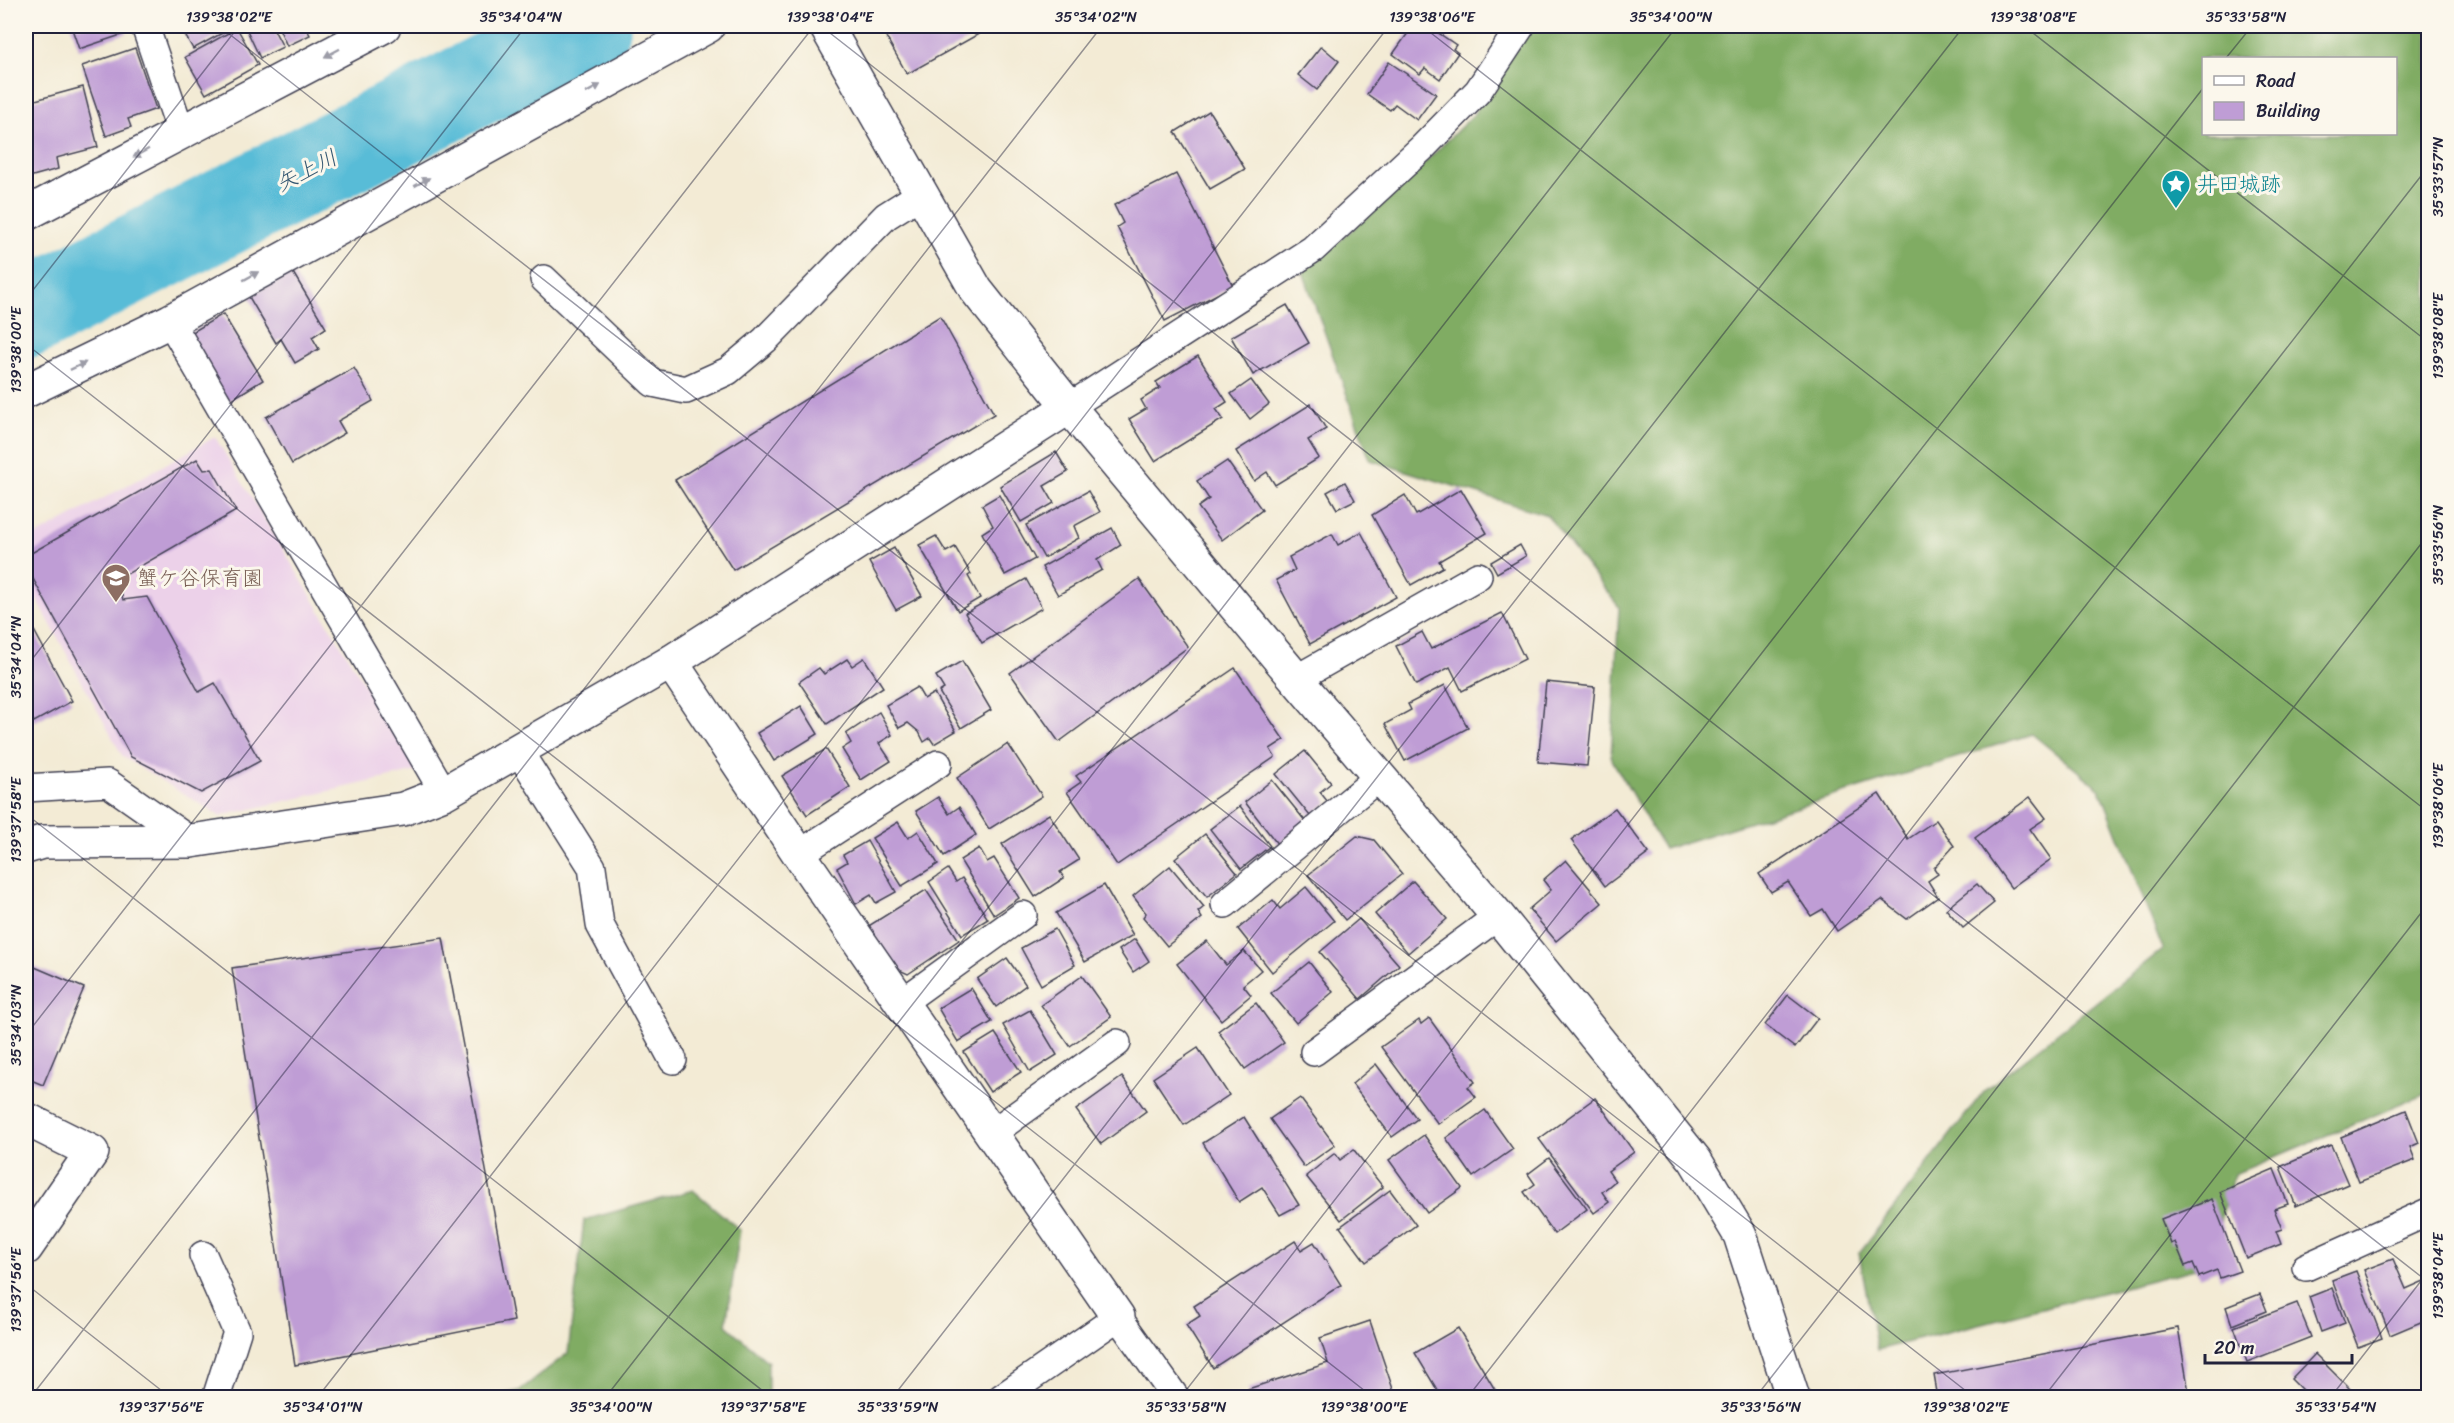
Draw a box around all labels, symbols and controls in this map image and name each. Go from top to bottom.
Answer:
text: 139°38'02"E [186,4,274,30]
text: 35°34'04"N [480,4,563,30]
text: 139°38'04"E [787,4,875,30]
text: 35°34'02"N [1055,4,1137,30]
text: 139°38'06"E [1389,4,1477,30]
text: 35°34'00"N [1630,4,1713,30]
text: 139°38'08"E [1990,4,2078,30]
text: 35°33'58"N [2206,4,2287,30]
one-way arrow [323,48,340,58]
legend [2202,57,2397,135]
text: Road [2256,65,2296,97]
one-way arrow [585,83,601,94]
text: Building [2256,95,2320,127]
text: 35°33'57"N [2425,136,2451,217]
water label: 矢上川 [268,138,344,203]
one-way arrow [132,148,149,158]
place label: 井田城跡 [2197,165,2281,203]
place icon: 井田城跡 [2160,168,2192,210]
one-way arrow [414,177,431,187]
one-way arrow [243,271,260,281]
text: 139°38'08"E [2425,291,2451,379]
text: 139°38'00"E [3,305,29,393]
one-way arrow [69,361,87,371]
text: 35°33'56"N [2425,504,2451,585]
place label: 蟹ケ谷保育園 [137,559,263,597]
school or university icon: 蟹ケ谷保育園 [100,562,132,604]
text: 35°34'04"N [3,615,29,698]
text: 139°38'06"E [2425,761,2451,849]
text: 139°37'58"E [3,776,29,863]
text: 35°34'03"N [3,984,29,1066]
text: 139°38'04"E [2425,1231,2451,1319]
text: 139°37'56"E [3,1246,29,1332]
scale bar [2205,1327,2352,1365]
text: 20 m [2214,1332,2254,1364]
text: 139°37'56"E [119,1394,205,1420]
text: 35°34'01"N [283,1394,363,1420]
text: 35°34'00"N [570,1394,653,1420]
text: 139°37'58"E [720,1394,807,1420]
text: 35°33'59"N [858,1394,939,1420]
text: 35°33'58"N [1146,1394,1227,1420]
text: 139°38'00"E [1321,1394,1409,1420]
text: 35°33'56"N [1721,1394,1802,1420]
text: 139°38'02"E [1923,1394,2011,1420]
text: 35°33'54"N [2295,1394,2377,1420]

